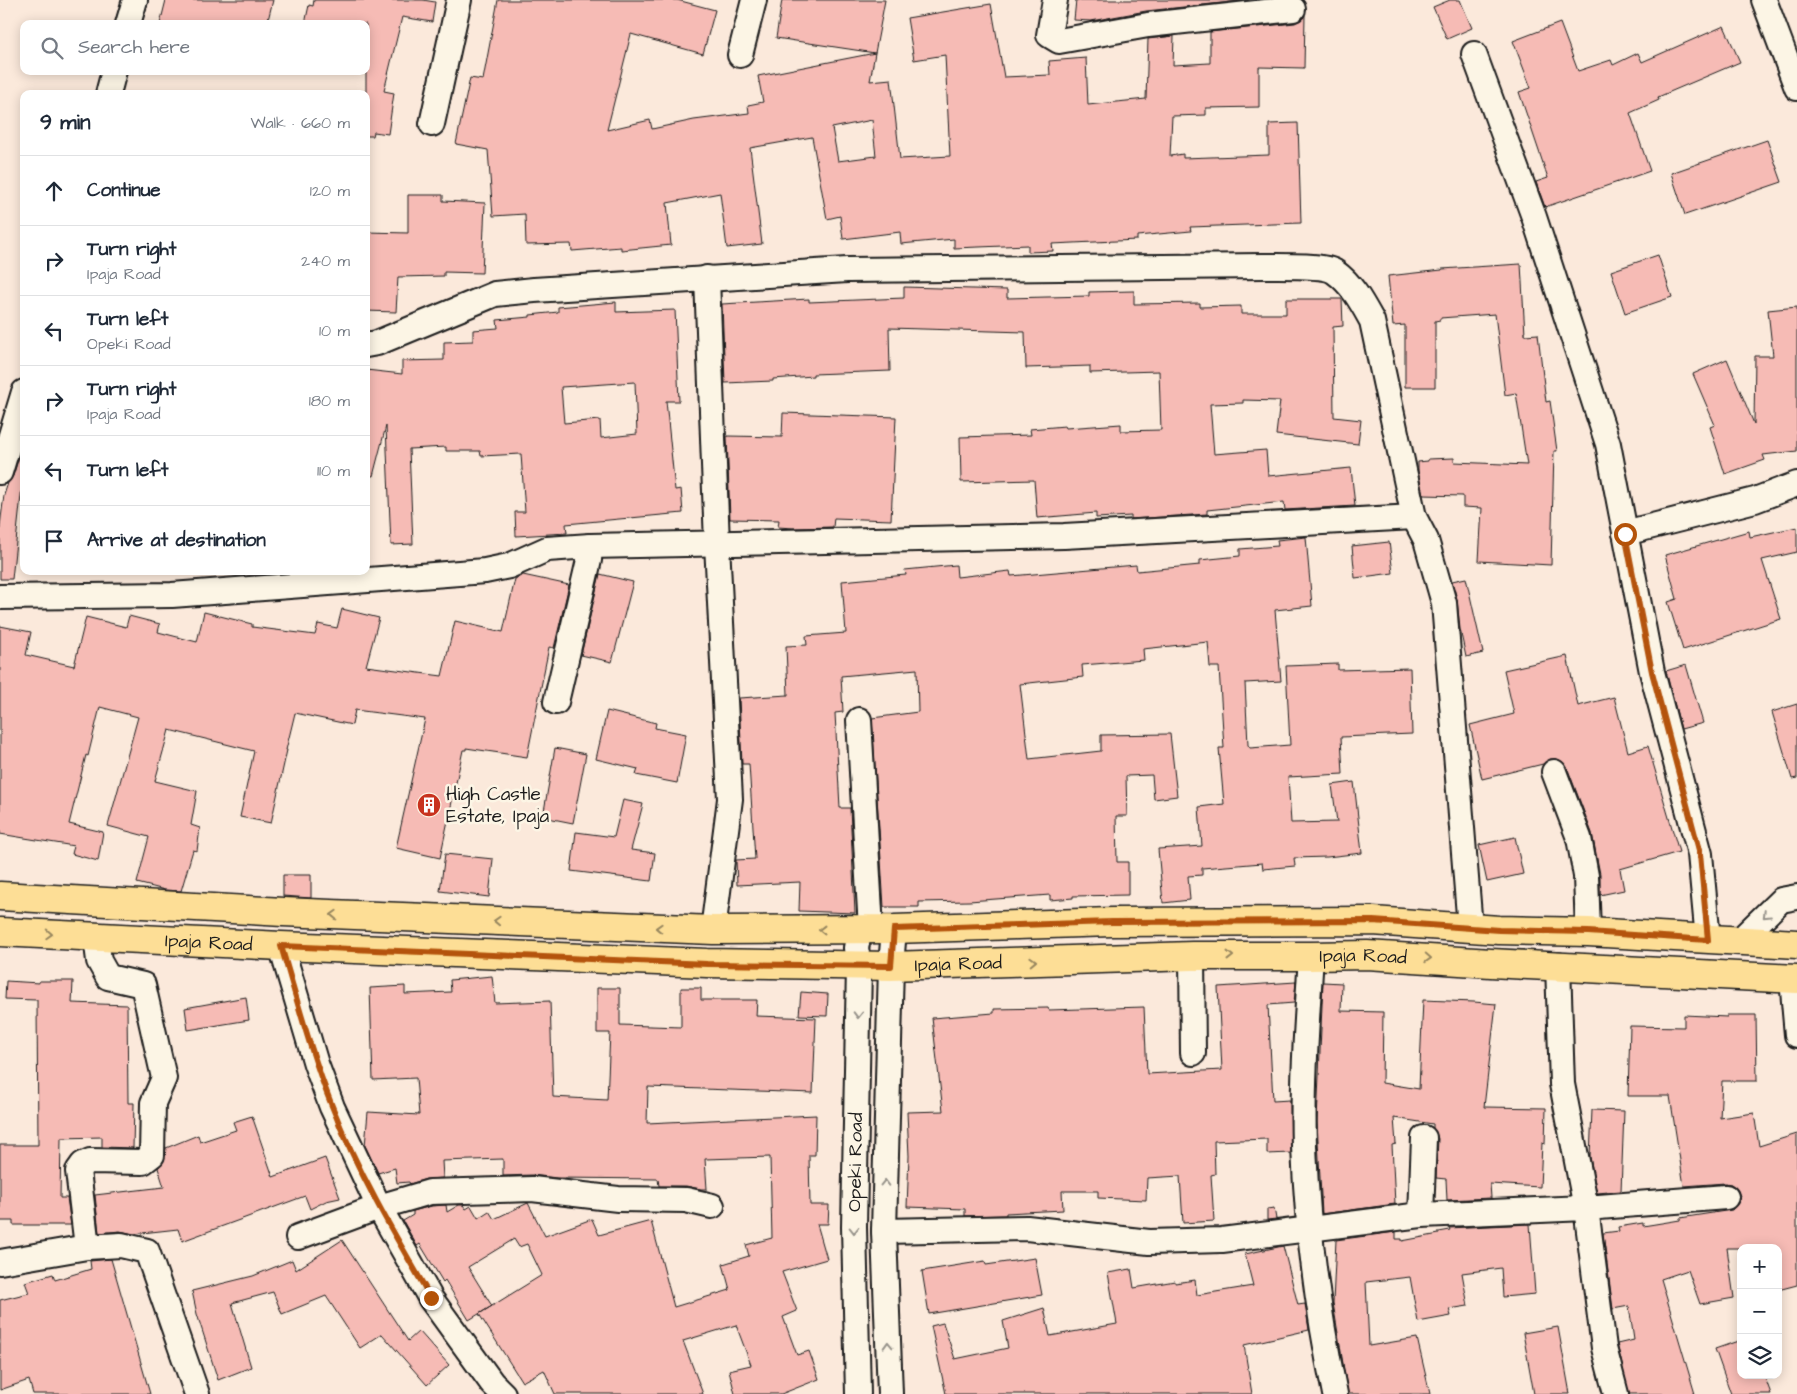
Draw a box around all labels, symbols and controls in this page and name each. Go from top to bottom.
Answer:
search box [20,20,370,75]
icon: search [38,34,66,62]
text: Search here [78,34,190,61]
text: 9 min [40,108,90,137]
text: Walk · 660 m [250,112,350,134]
icon: ahead [40,177,68,205]
text: Continue [87,177,161,204]
text: 120 m [310,180,350,202]
text: Turn right [87,236,176,263]
icon: right [40,247,68,275]
text: 240 m [301,250,350,272]
text: Ipaja Road [87,263,161,285]
text: Turn left [87,306,168,333]
icon: left [40,317,68,345]
text: 10 m [319,320,350,342]
text: Opeki Road [87,333,171,355]
text: Turn right [87,376,176,403]
icon: right [40,387,68,415]
text: 180 m [309,390,350,412]
text: Ipaja Road [87,403,161,425]
icon: left [40,457,68,485]
text: Turn left [87,457,168,484]
text: 110 m [317,460,350,482]
route start [1614,523,1637,546]
icon: arrive [40,527,68,555]
text: Arrive at destination [87,527,266,554]
place label: High Castle Estate, Ipaja [446,781,550,830]
building icon: High Castle Estate, Ipaja [416,792,442,818]
one-way arrow [330,909,338,920]
one-way arrow [1763,909,1772,918]
one-way arrow [493,916,500,926]
one-way arrow [655,922,663,933]
one-way arrow [817,925,825,935]
street label: Ipaja Road [164,927,253,958]
one-way arrow [45,929,53,940]
street label: Ipaja Road [1319,941,1408,971]
street label: Ipaja Road [914,949,1003,979]
one-way arrow [1227,951,1235,961]
one-way arrow [1424,952,1432,963]
one-way arrow [1029,956,1037,967]
one-way arrow [853,1011,863,1019]
street label: Opeki Road [841,1112,870,1212]
one-way arrow [880,1179,891,1187]
one-way arrow [849,1226,859,1234]
map controls [1737,1244,1782,1379]
button: + [1737,1244,1782,1289]
route end [420,1287,443,1310]
button: − [1737,1289,1782,1334]
button: layers [1737,1334,1782,1379]
one-way arrow [883,1341,894,1349]

